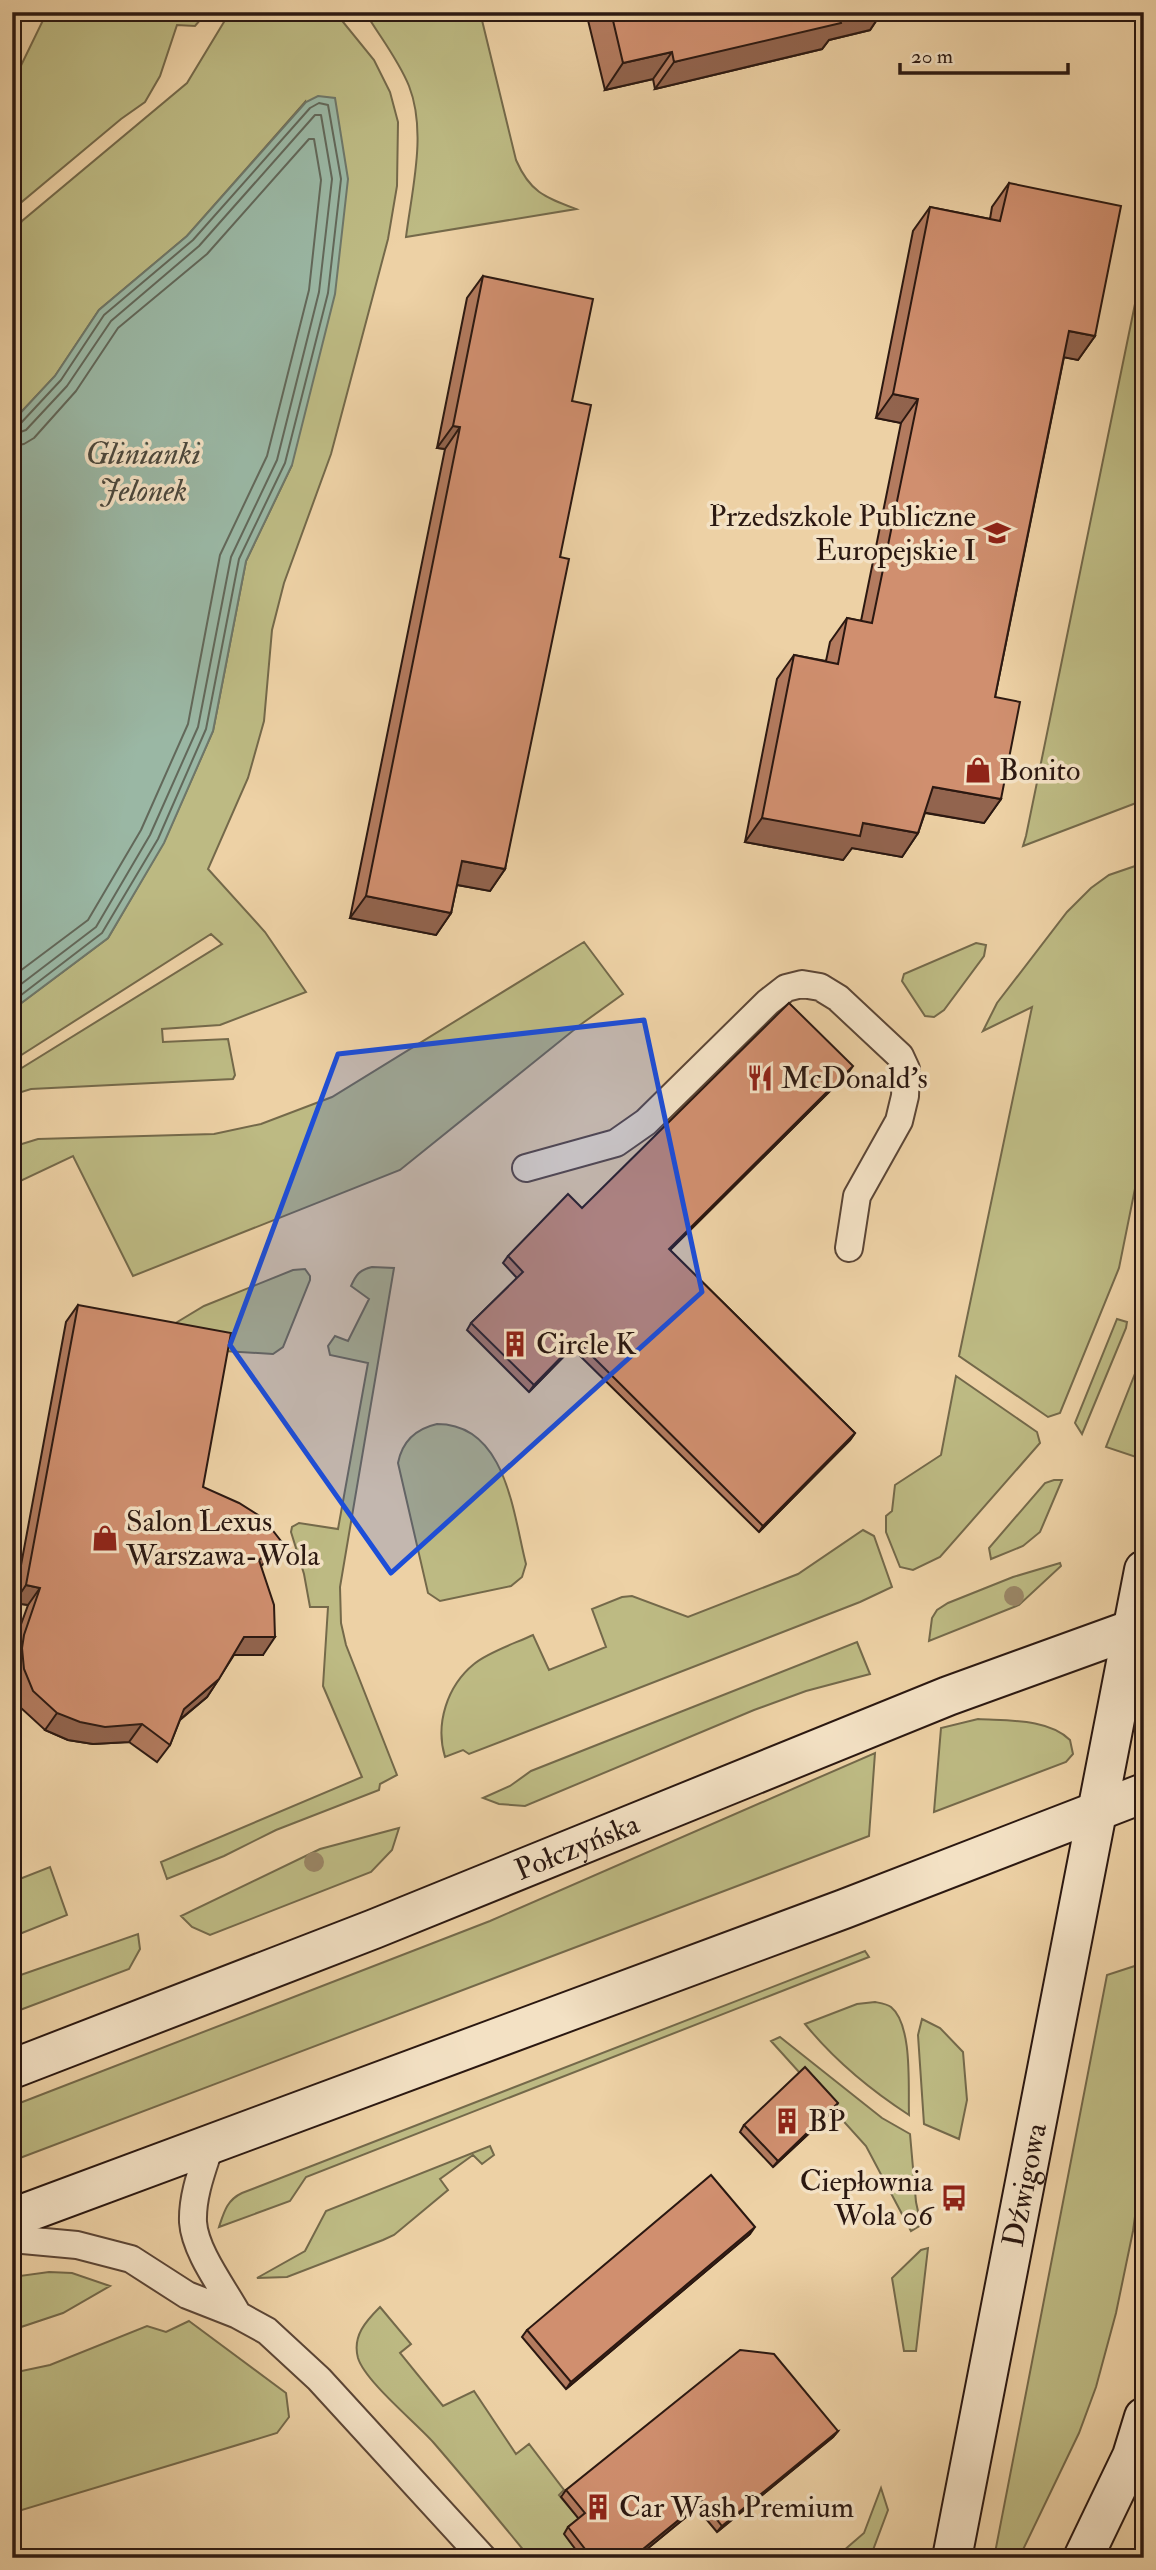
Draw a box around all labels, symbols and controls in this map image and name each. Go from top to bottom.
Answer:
scale bar [900,32,1068,76]
text: 20 m [911,43,953,70]
water label: Glinianki Jelonek [85,434,201,511]
place label: Przedszkole Publiczne Europejskie I [709,498,976,569]
school or university icon: Przedszkole Publiczne Europejskie I [982,518,1012,548]
place label: Bonito [999,752,1080,789]
shop icon: Bonito [963,755,993,785]
place label: McDonald's [781,1060,928,1097]
restaurant icon: McDonald's [745,1063,775,1093]
place label: Circle K [536,1326,637,1363]
building icon: Circle K [500,1329,530,1359]
place label: Salon Lexus Warszawa-Wola [125,1503,320,1574]
shop icon: Salon Lexus Warszawa-Wola [90,1523,120,1553]
street label: Połczyńska [510,1805,645,1889]
place label: BP [808,2103,845,2140]
building icon: BP [772,2106,802,2136]
street label: Dźwigowa [995,2119,1055,2250]
place label: Ciepłownia Wola 06 [800,2163,935,2234]
bus stop icon: Ciepłownia Wola 06 [939,2183,969,2213]
place label: Car Wash Premium [619,2489,854,2526]
building icon: Car Wash Premium [583,2492,613,2522]

